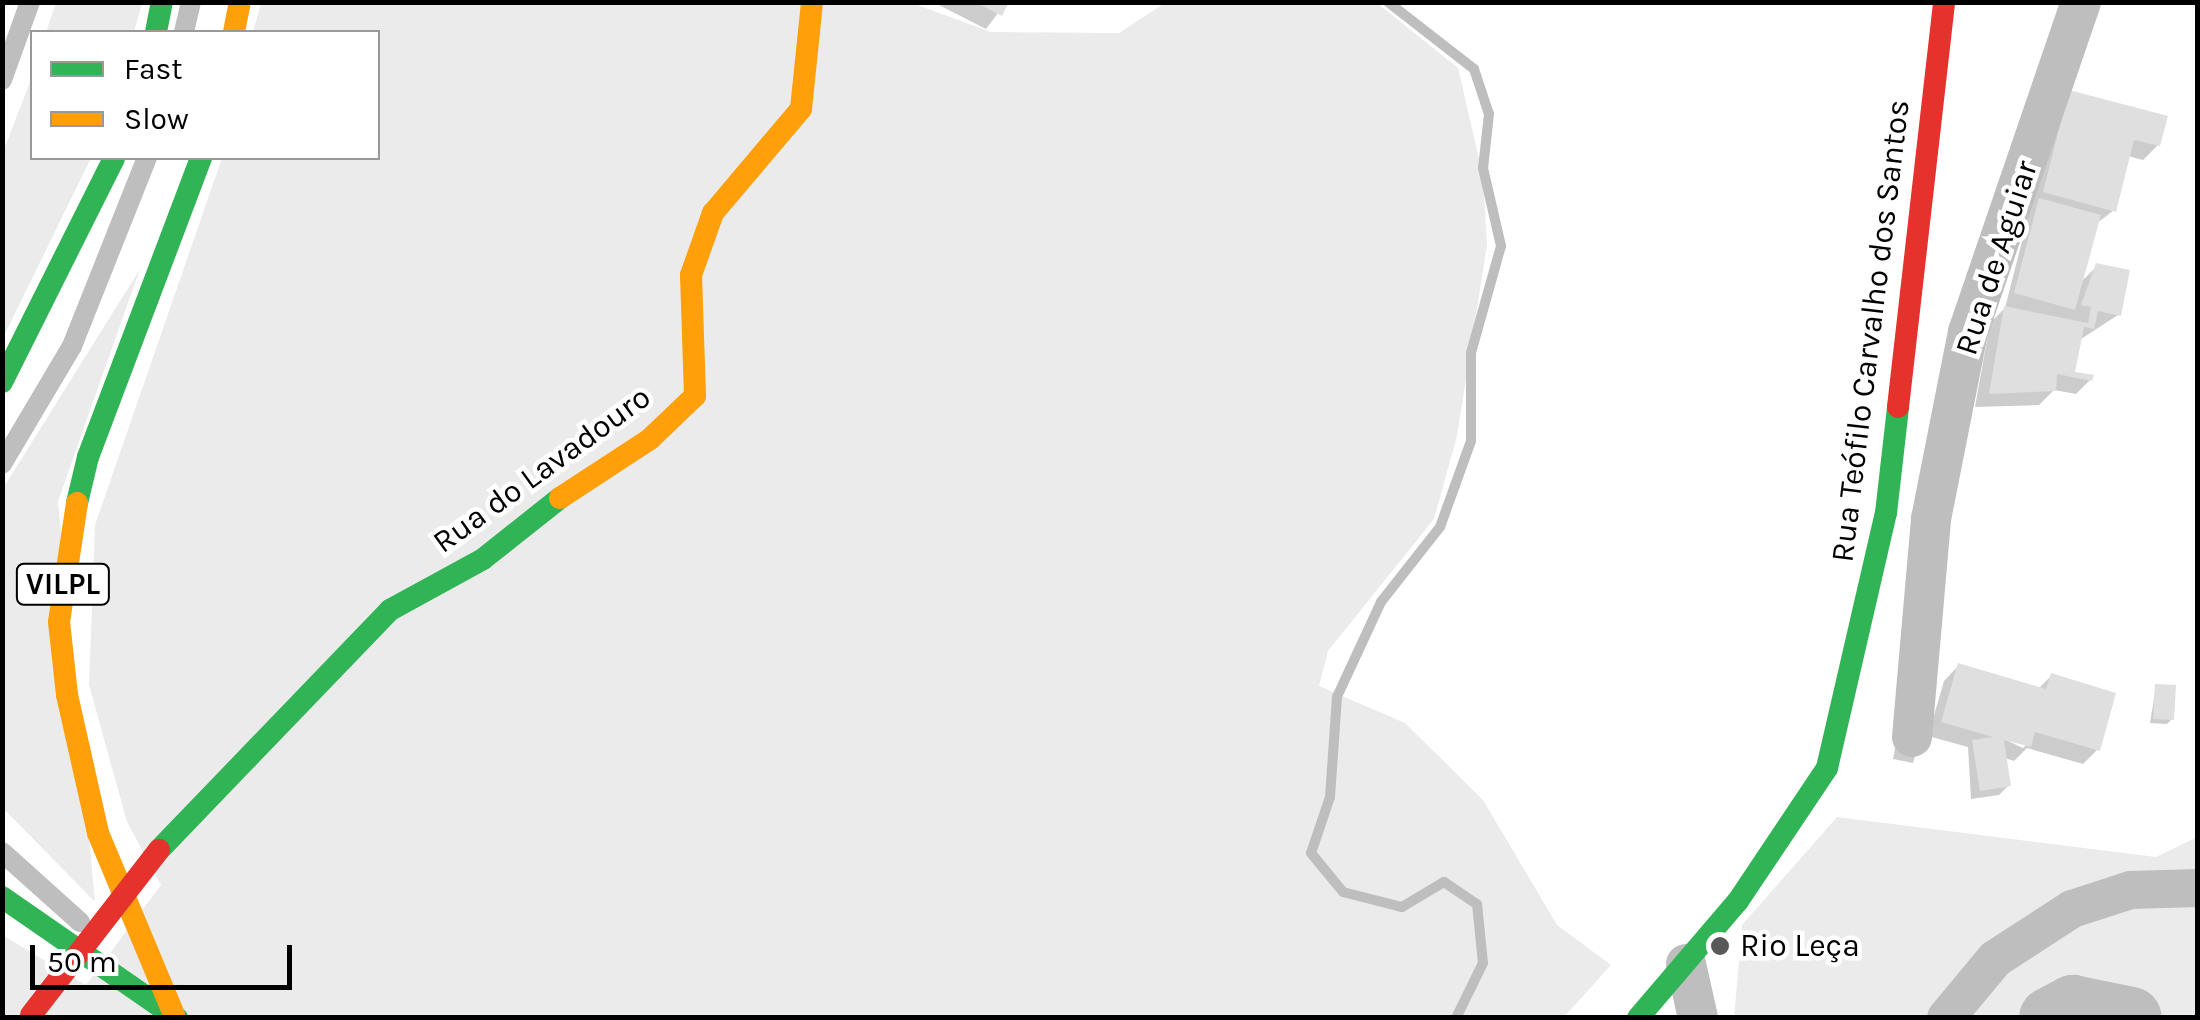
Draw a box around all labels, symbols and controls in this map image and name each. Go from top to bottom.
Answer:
legend [30,30,380,160]
text: Fast [124,51,183,87]
street label: Rua Teófilo Carvalho dos Santos [1824,98,1918,564]
text: Slow [124,101,189,137]
street label: Rua de Aguiar [1948,156,2046,360]
street label: Rua do Lavadouro [426,378,658,562]
road number: VILPL [15,559,110,609]
scale bar [35,925,298,987]
place label: Rio Leça [1740,927,1860,965]
marker: Rio Leça [1709,935,1731,957]
text: 50 m [47,944,117,980]

